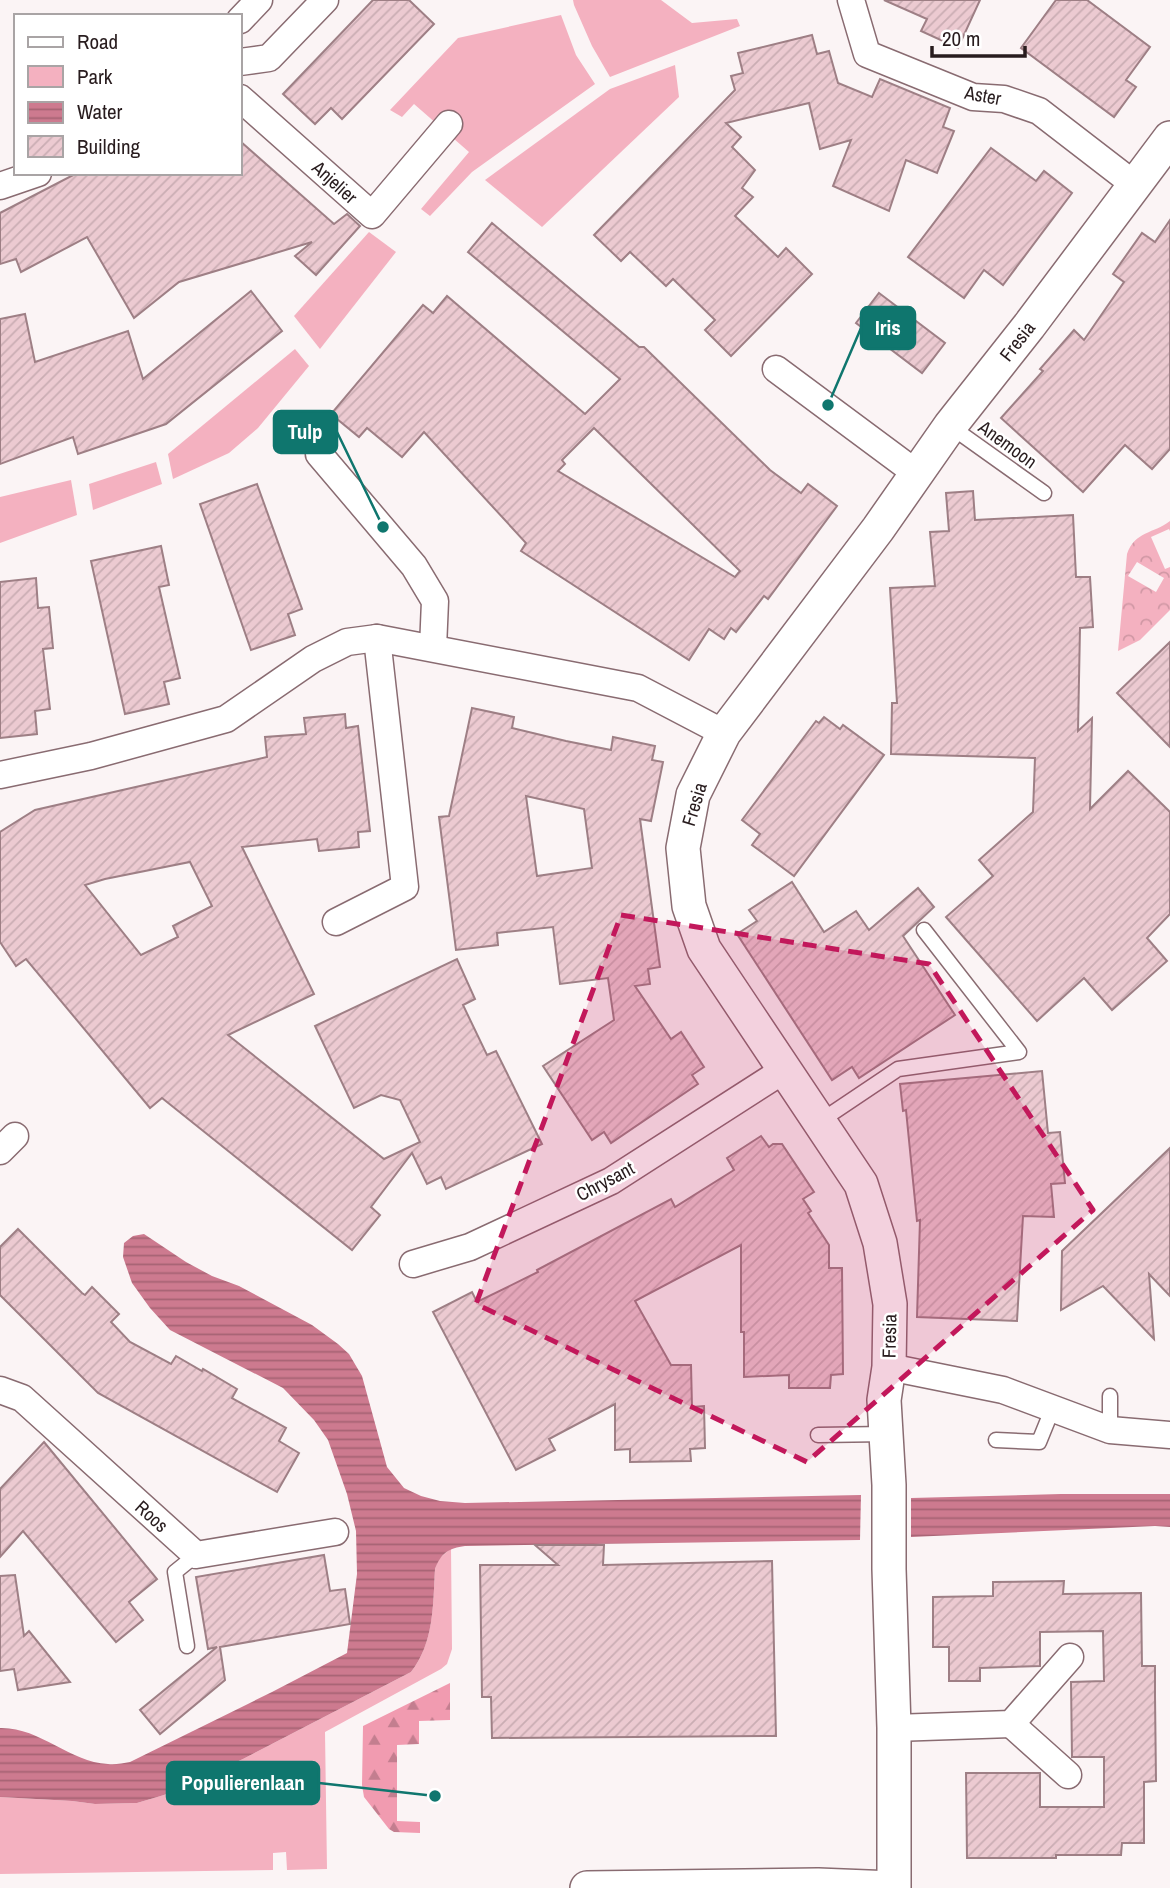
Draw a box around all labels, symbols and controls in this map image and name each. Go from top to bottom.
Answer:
legend [14,14,242,175]
scale bar [932,14,1025,58]
text: 20 m [942,24,980,53]
text: Road [77,27,118,56]
text: Park [77,62,113,91]
street label: Aster [962,79,1004,111]
text: Water [77,97,123,126]
text: Building [77,132,141,161]
street label: Anjelier [306,154,364,210]
callout: Iris [861,307,915,349]
text: Iris [875,313,901,342]
street label: Fresia [993,315,1041,366]
callout: Tulp [274,411,337,453]
street label: Anemoon [973,413,1043,474]
text: Tulp [287,417,323,446]
street label: Fresia [675,779,713,829]
street label: Chrysant [571,1155,639,1207]
street label: Fresia [876,1313,902,1358]
street label: Roos [130,1494,174,1538]
callout: Populierenlaan [167,1762,319,1804]
text: Populierenlaan [181,1768,305,1797]

